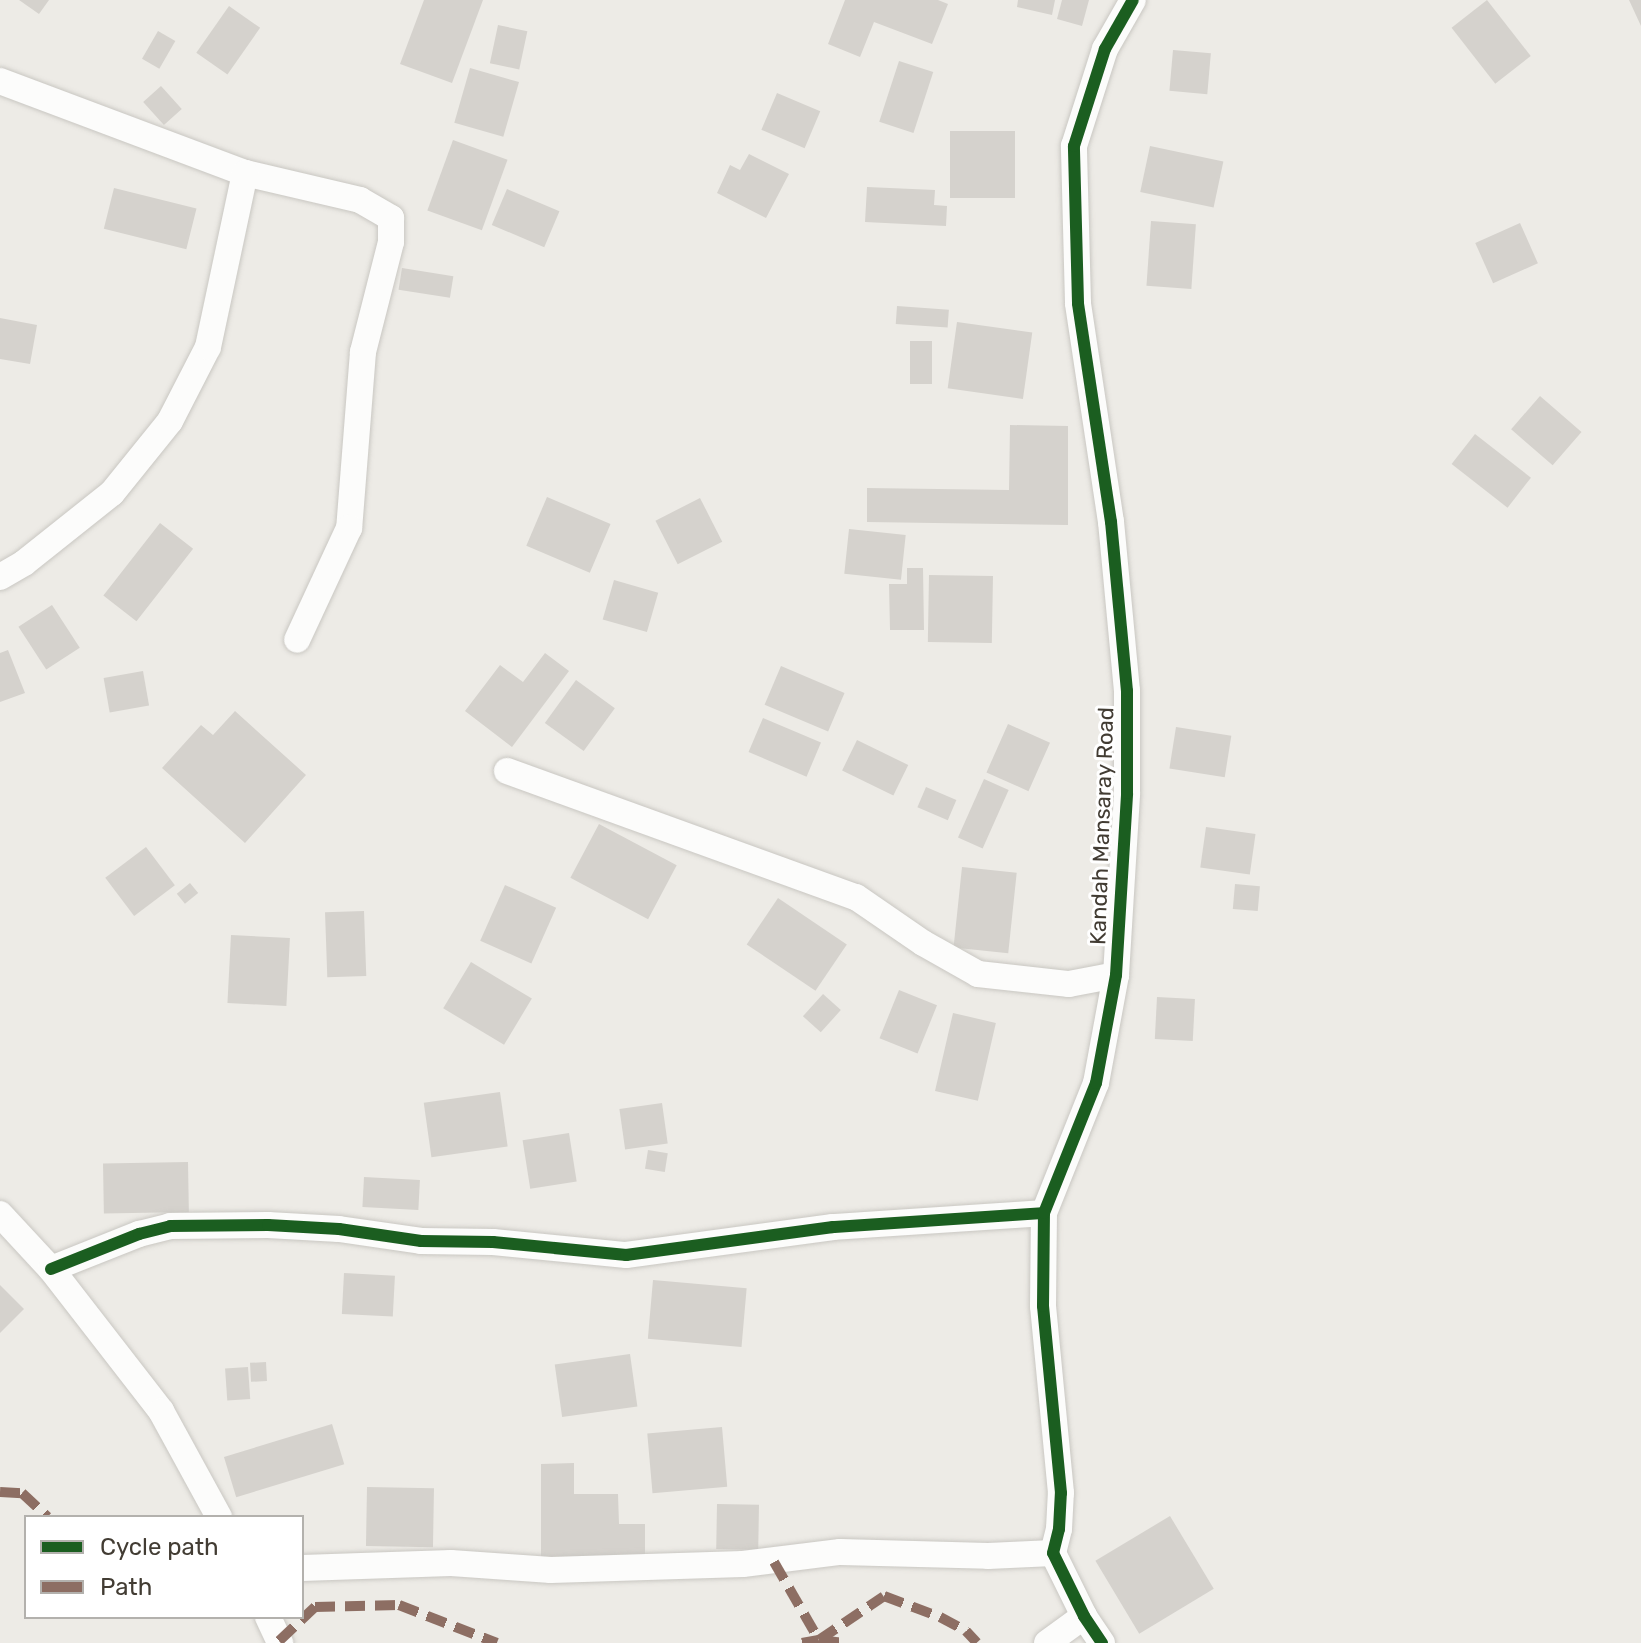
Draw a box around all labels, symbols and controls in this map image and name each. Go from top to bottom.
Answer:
street label: Kandah Mansaray Road [1085,706,1119,946]
legend [24,1515,304,1619]
text: Cycle path [100,1533,219,1561]
text: Path [100,1573,152,1601]

